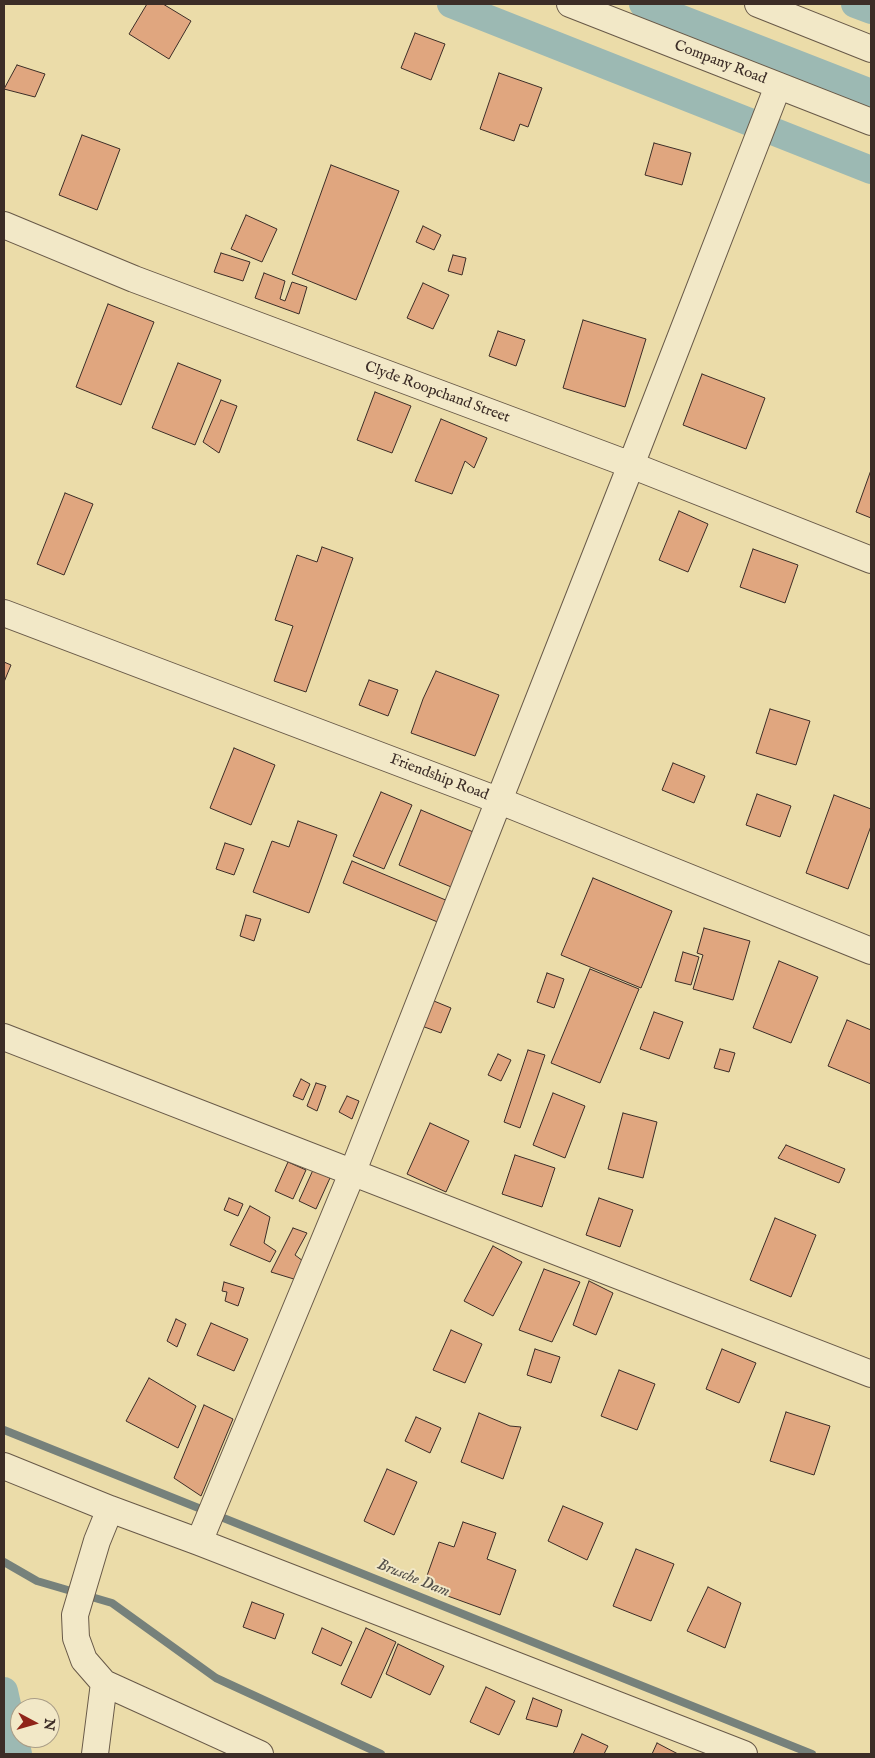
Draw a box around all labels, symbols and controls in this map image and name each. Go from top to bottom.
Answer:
street label: Company Road [671,37,769,89]
street label: Clyde Roopchand Street [362,358,512,428]
street label: Friendship Road [387,751,491,805]
water label: Brusche Dam [374,1556,452,1602]
north arrow [10,1698,60,1748]
text: N [39,1717,59,1731]

